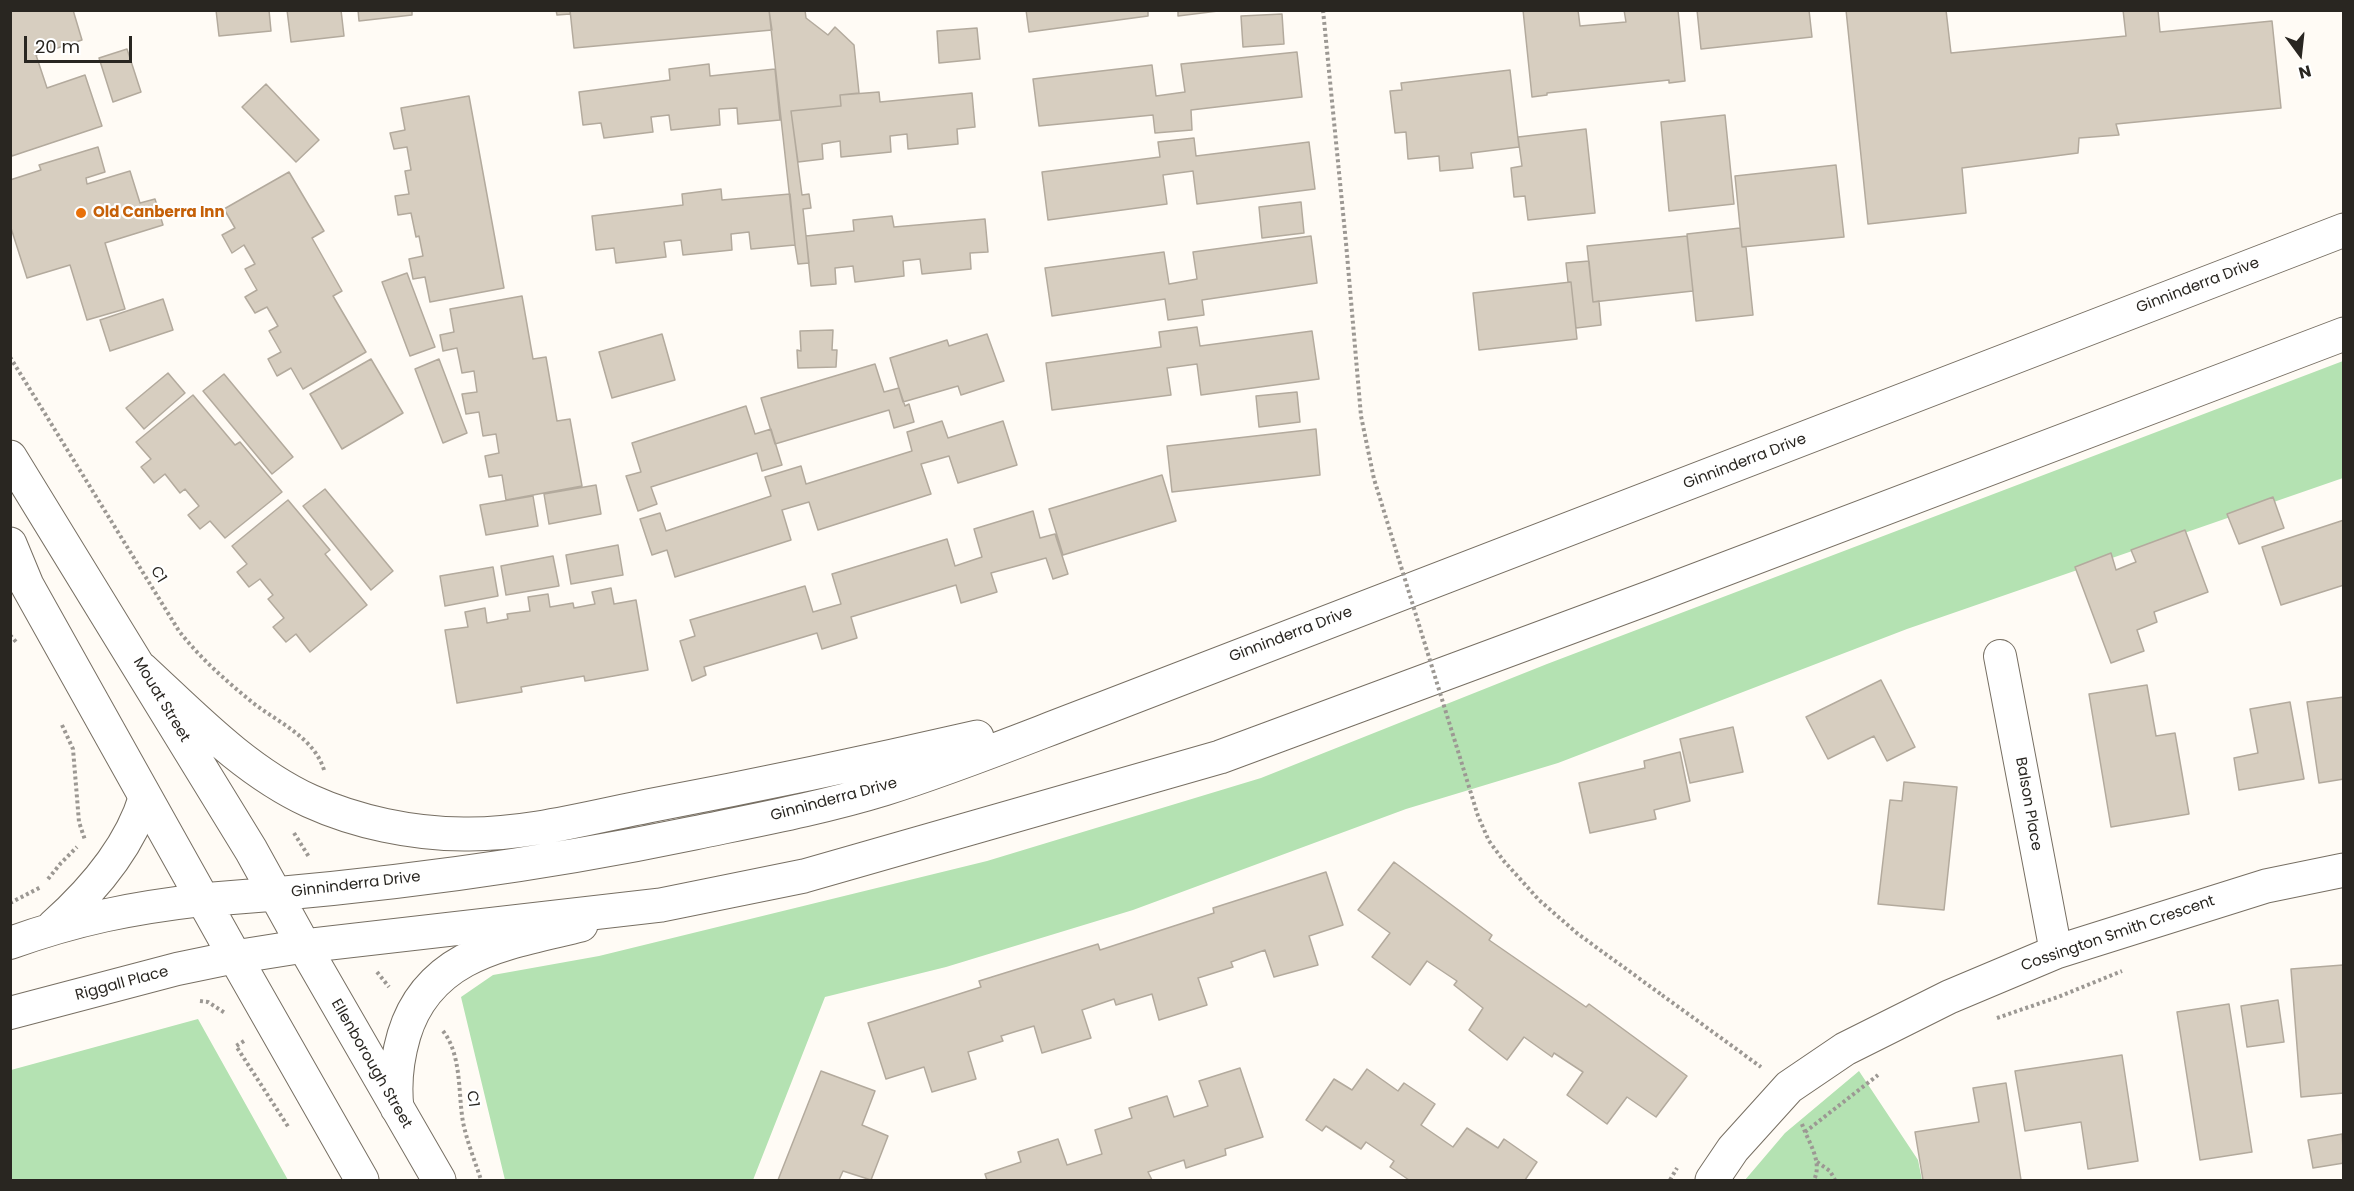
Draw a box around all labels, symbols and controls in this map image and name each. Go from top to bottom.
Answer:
scale bar [27,24,135,62]
north arrow [2270,24,2330,84]
text: 20 m [35,34,80,59]
text: N [2296,59,2314,85]
place label: Old Canberra Inn [93,204,225,222]
marker: Old Canberra Inn [74,206,88,220]
street label: Ginninderra Drive [2134,254,2262,318]
street label: Ginninderra Drive [1681,430,1809,494]
street label: C1 [146,563,170,587]
street label: Ginninderra Drive [1227,603,1355,667]
street label: Mouat Street [129,654,193,746]
street label: Balson Place [2011,756,2045,852]
street label: Ginninderra Drive [769,774,899,826]
street label: Ginninderra Drive [290,868,422,902]
street label: Cossington Smith Crescent [2019,892,2217,976]
street label: Riggall Place [74,963,170,1005]
street label: Ellenborough Street [327,996,415,1132]
street label: C1 [462,1090,482,1108]

